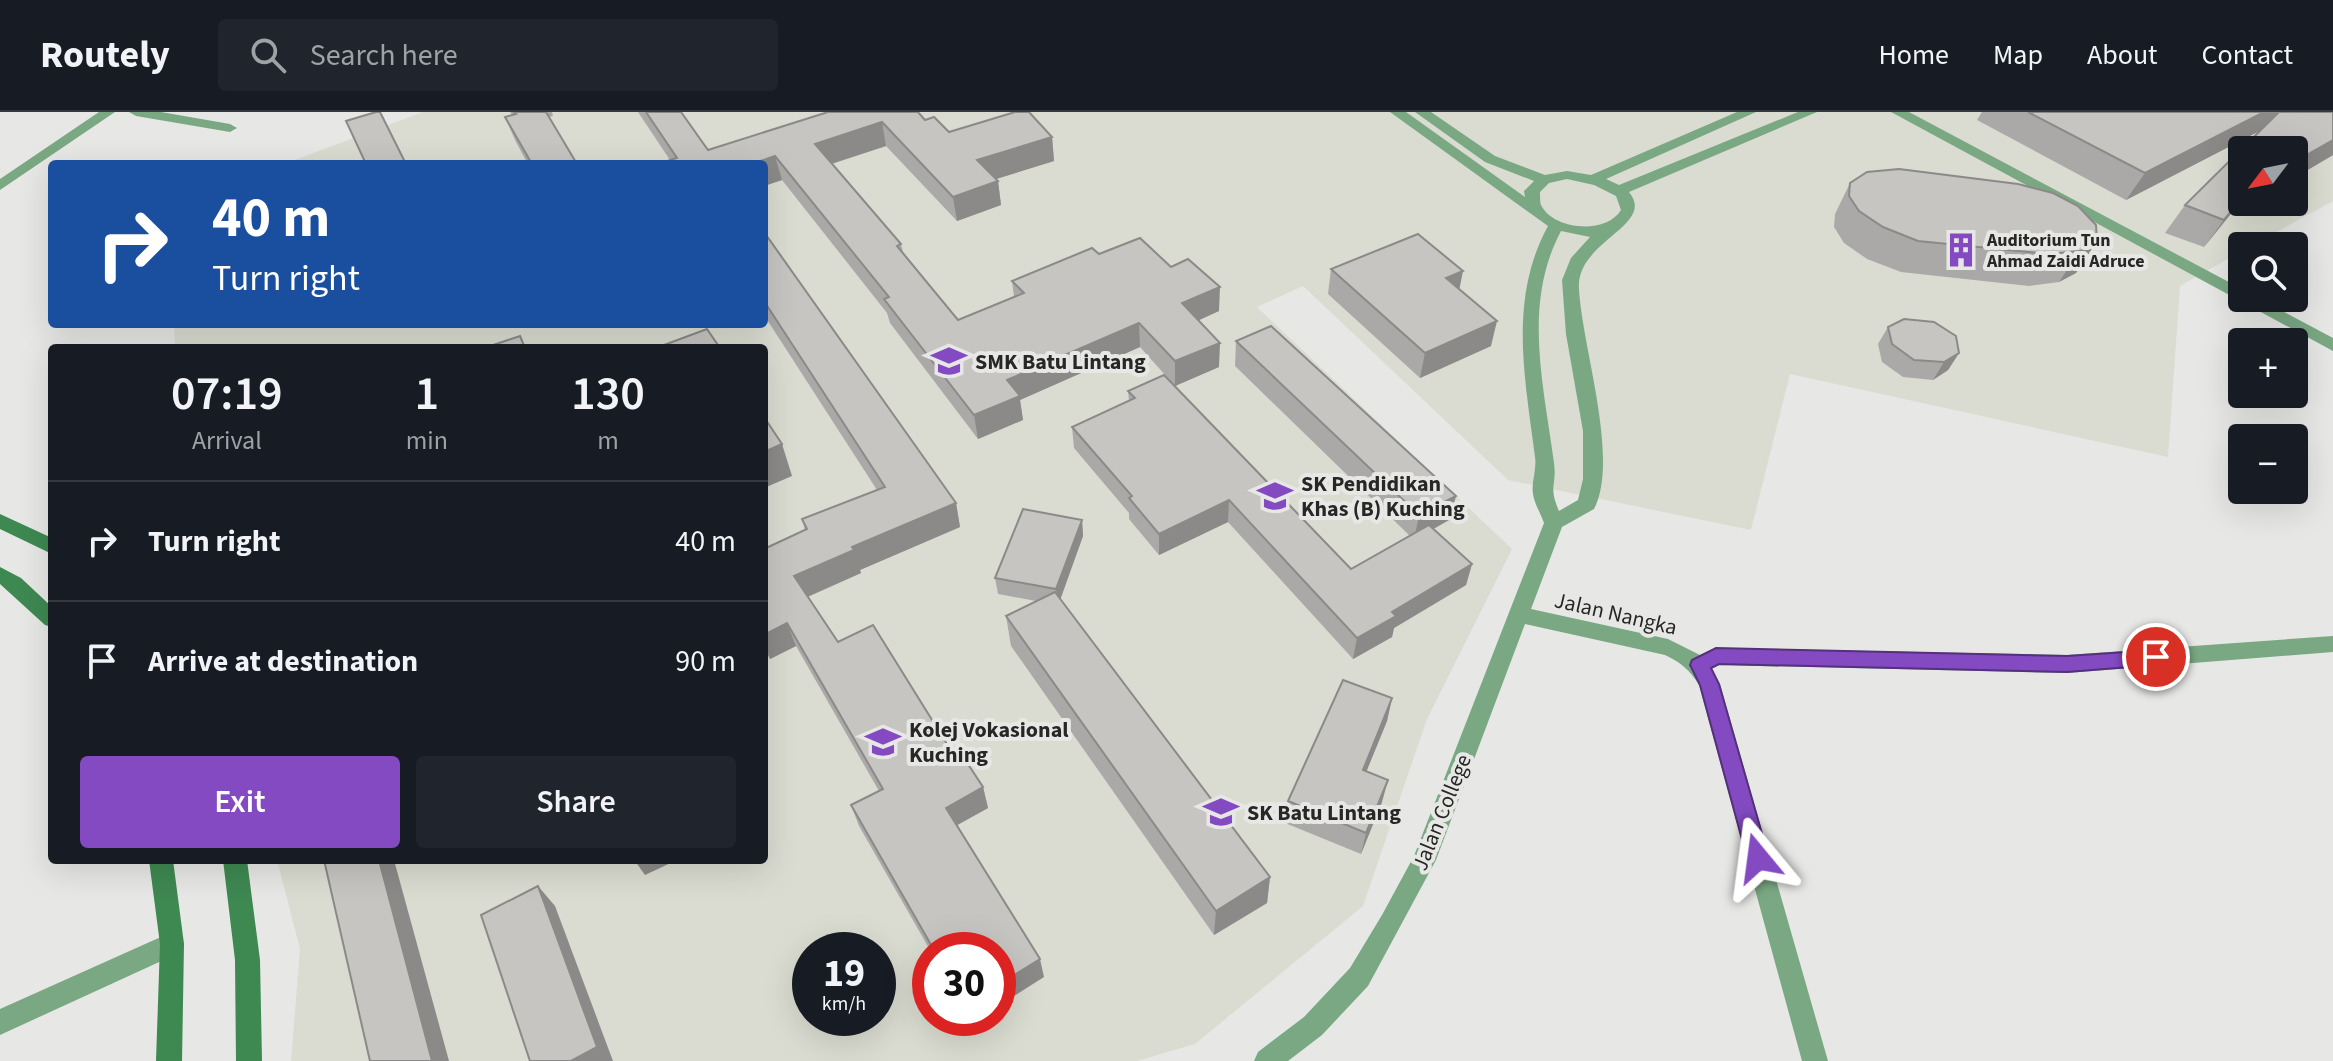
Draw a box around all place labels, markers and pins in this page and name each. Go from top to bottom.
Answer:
place label: Auditorium Tun Ahmad Zaidi Adruce [1986,228,2145,274]
building icon: Auditorium Tun Ahmad Zaidi Adruce [1942,231,1980,269]
school or university icon: SMK Batu Lintang [930,342,968,380]
place label: SMK Batu Lintang [975,346,1146,378]
place label: SK Pendidikan Khas (B) Kuching [1301,468,1465,525]
school or university icon: SK Pendidikan Khas (B) Kuching [1256,477,1294,515]
pin [2122,623,2190,691]
place label: Kolej Vokasional Kuching [909,714,1069,771]
school or university icon: Kolej Vokasional Kuching [864,723,902,761]
school or university icon: SK Batu Lintang [1202,793,1240,831]
place label: SK Batu Lintang [1247,797,1401,829]

